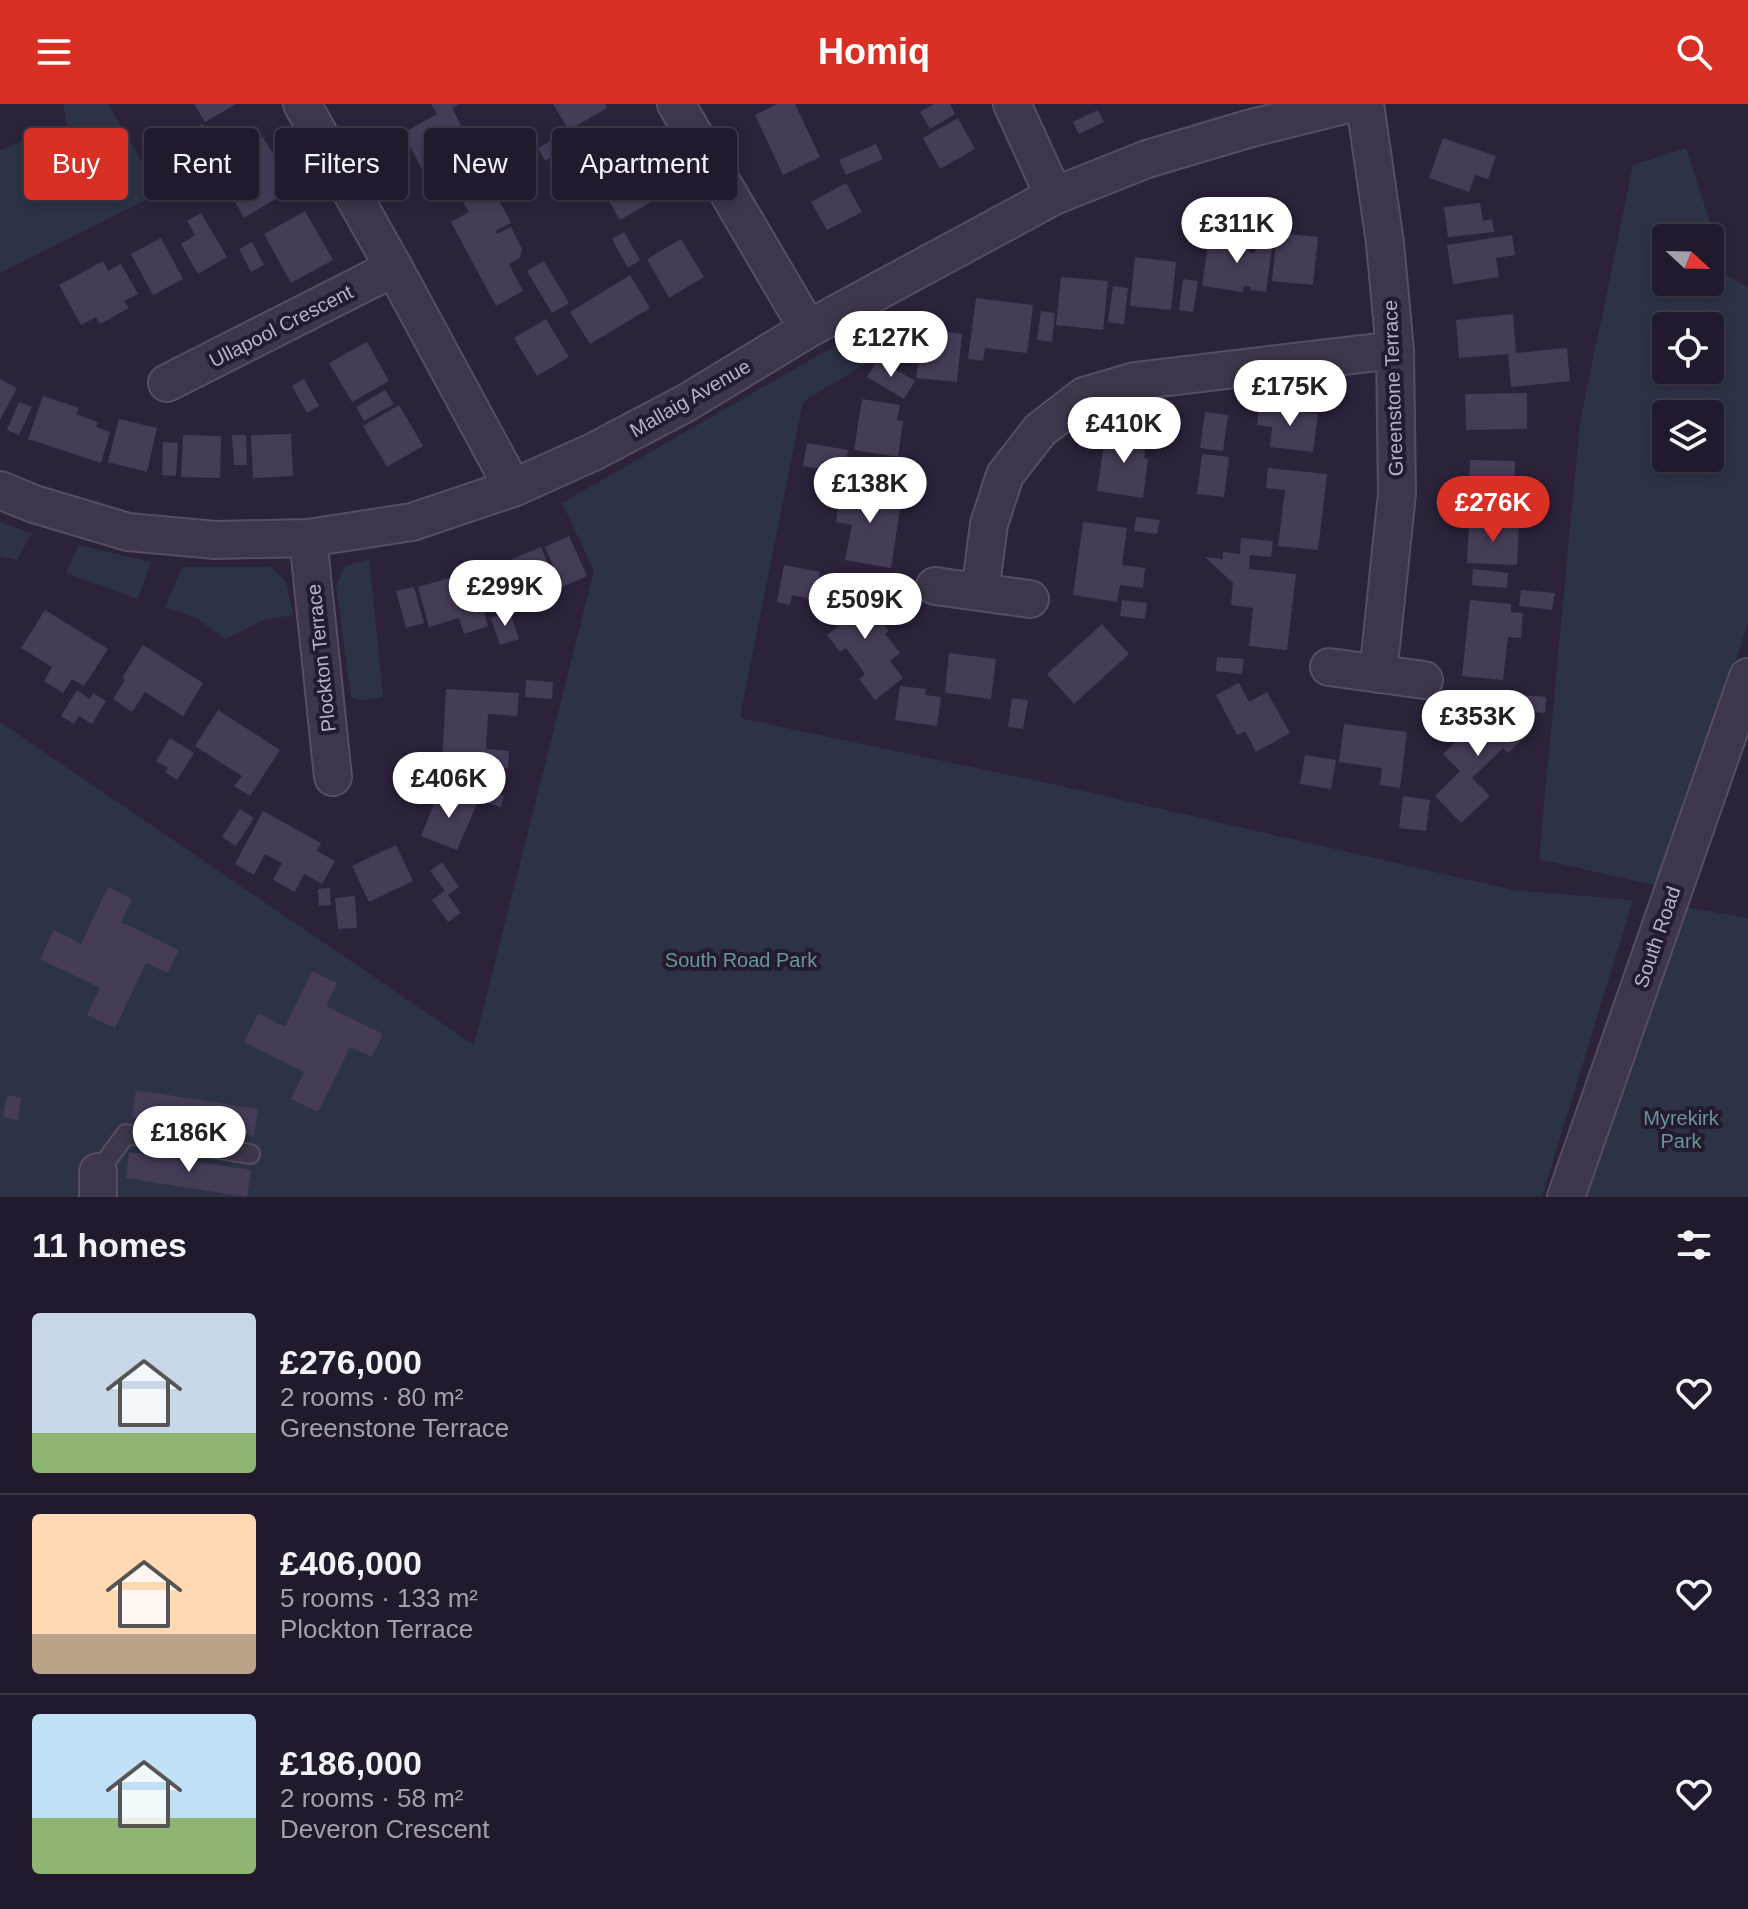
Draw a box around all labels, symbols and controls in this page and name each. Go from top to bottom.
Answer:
icon: menu [32,30,76,74]
icon: search [1672,30,1716,74]
text: Homiq [818,31,930,72]
chip: Buy [24,128,128,200]
chip: Rent [144,128,259,200]
chip: Filters [275,128,408,200]
chip: New [424,128,536,200]
chip: Apartment [552,128,737,200]
pin: £311K [1181,197,1293,265]
text: £311K [1199,208,1275,238]
north arrow [1652,224,1724,296]
map controls [1652,224,1724,472]
street label: Ullapool Crescent [206,280,357,372]
street label: Greenstone Terrace [1379,299,1407,477]
pin: £127K [835,311,947,379]
button: locate [1652,312,1724,384]
text: £127K [853,322,929,352]
street label: Mallaig Avenue [626,355,754,441]
pin: £175K [1234,360,1346,428]
text: £175K [1252,371,1328,401]
pin: £410K [1068,397,1180,465]
button: layers [1652,400,1724,472]
text: £410K [1086,408,1162,438]
pin: £138K [814,457,926,525]
text: £138K [832,468,908,498]
pin: £276K [1437,476,1549,544]
text: £276K [1455,487,1531,517]
pin: £299K [449,560,561,628]
text: £299K [467,571,543,601]
pin: £509K [809,573,921,641]
street label: Plockton Terrace [302,583,340,733]
text: £509K [827,584,903,614]
pin: £353K [1422,690,1534,758]
text: £353K [1440,701,1516,731]
pin: £406K [393,752,505,820]
text: £406K [411,763,487,793]
street label: South Road [1629,883,1685,991]
park label: South Road Park [665,949,818,971]
pin: £186K [133,1106,245,1174]
park label: Myrekirk Park [1643,1107,1720,1152]
text: £186K [151,1117,227,1147]
icon: filters [1672,1223,1716,1267]
text: 11 homes [32,1226,187,1264]
text: £276,000 [280,1343,422,1381]
icon: home [96,1345,192,1441]
icon: heart [1672,1371,1716,1415]
text: 2 rooms · 80 m² [280,1382,464,1412]
text: Greenstone Terrace [280,1413,509,1443]
text: £406,000 [280,1544,422,1582]
icon: home [96,1546,192,1642]
icon: heart [1672,1572,1716,1616]
text: 5 rooms · 133 m² [280,1583,478,1613]
text: Plockton Terrace [280,1614,473,1644]
text: £186,000 [280,1744,422,1782]
icon: home [96,1746,192,1842]
icon: heart [1672,1772,1716,1816]
text: 2 rooms · 58 m² [280,1783,464,1813]
text: Deveron Crescent [280,1814,490,1844]

